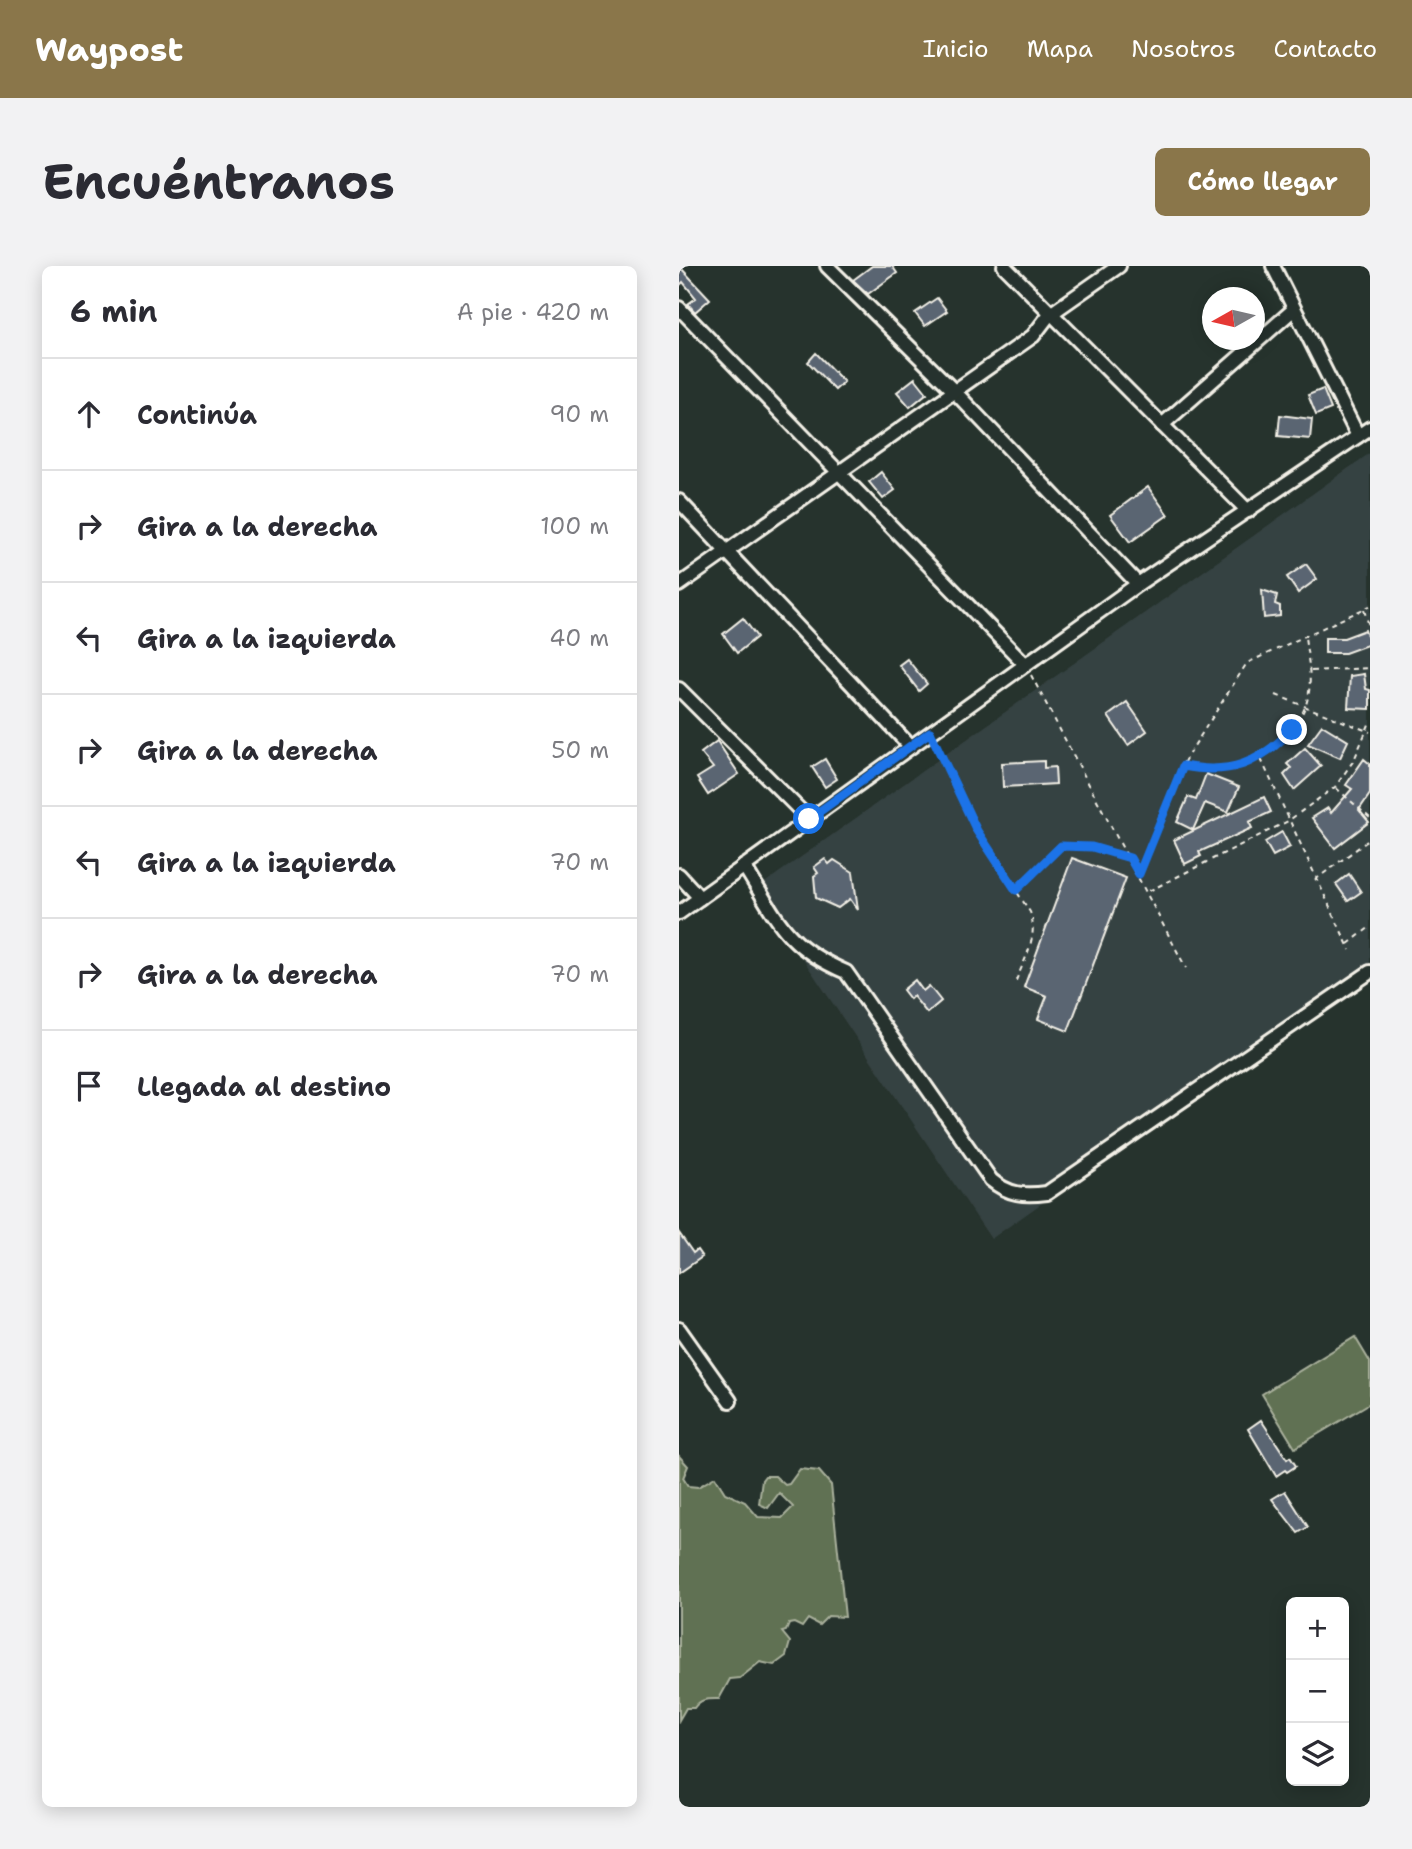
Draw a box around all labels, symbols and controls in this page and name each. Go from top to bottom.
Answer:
text: Waypost [35,27,183,72]
text: Inicio [923,33,989,65]
text: Mapa [1027,33,1093,65]
text: Nosotros [1131,33,1236,65]
text: Contacto [1274,33,1377,65]
button: Cómo llegar [1155,148,1370,216]
text: Encuéntranos [42,149,395,215]
north arrow [1202,287,1265,350]
text: 6 min [70,291,157,332]
text: A pie · 420 m [457,297,609,327]
icon: ahead [70,395,108,433]
text: Continúa [137,397,257,432]
text: 90 m [549,399,609,429]
icon: right [70,507,108,545]
text: Gira a la derecha [137,509,378,544]
text: 100 m [540,511,609,541]
icon: left [70,619,108,657]
text: Gira a la izquierda [137,621,396,656]
text: 40 m [549,623,609,653]
route end [1276,714,1307,745]
icon: right [70,731,108,769]
text: Gira a la derecha [137,733,378,768]
text: 50 m [551,735,609,765]
route start [793,803,824,834]
icon: left [70,843,108,881]
text: Gira a la izquierda [137,845,396,880]
text: 70 m [550,847,609,877]
icon: right [70,955,108,993]
text: Gira a la derecha [137,957,378,992]
text: 70 m [550,959,609,989]
icon: arrive [70,1067,108,1105]
text: Llegada al destino [137,1069,391,1104]
map controls [1286,1597,1349,1786]
button: + [1286,1597,1349,1660]
button: − [1286,1660,1349,1723]
button: layers [1286,1723,1349,1786]

